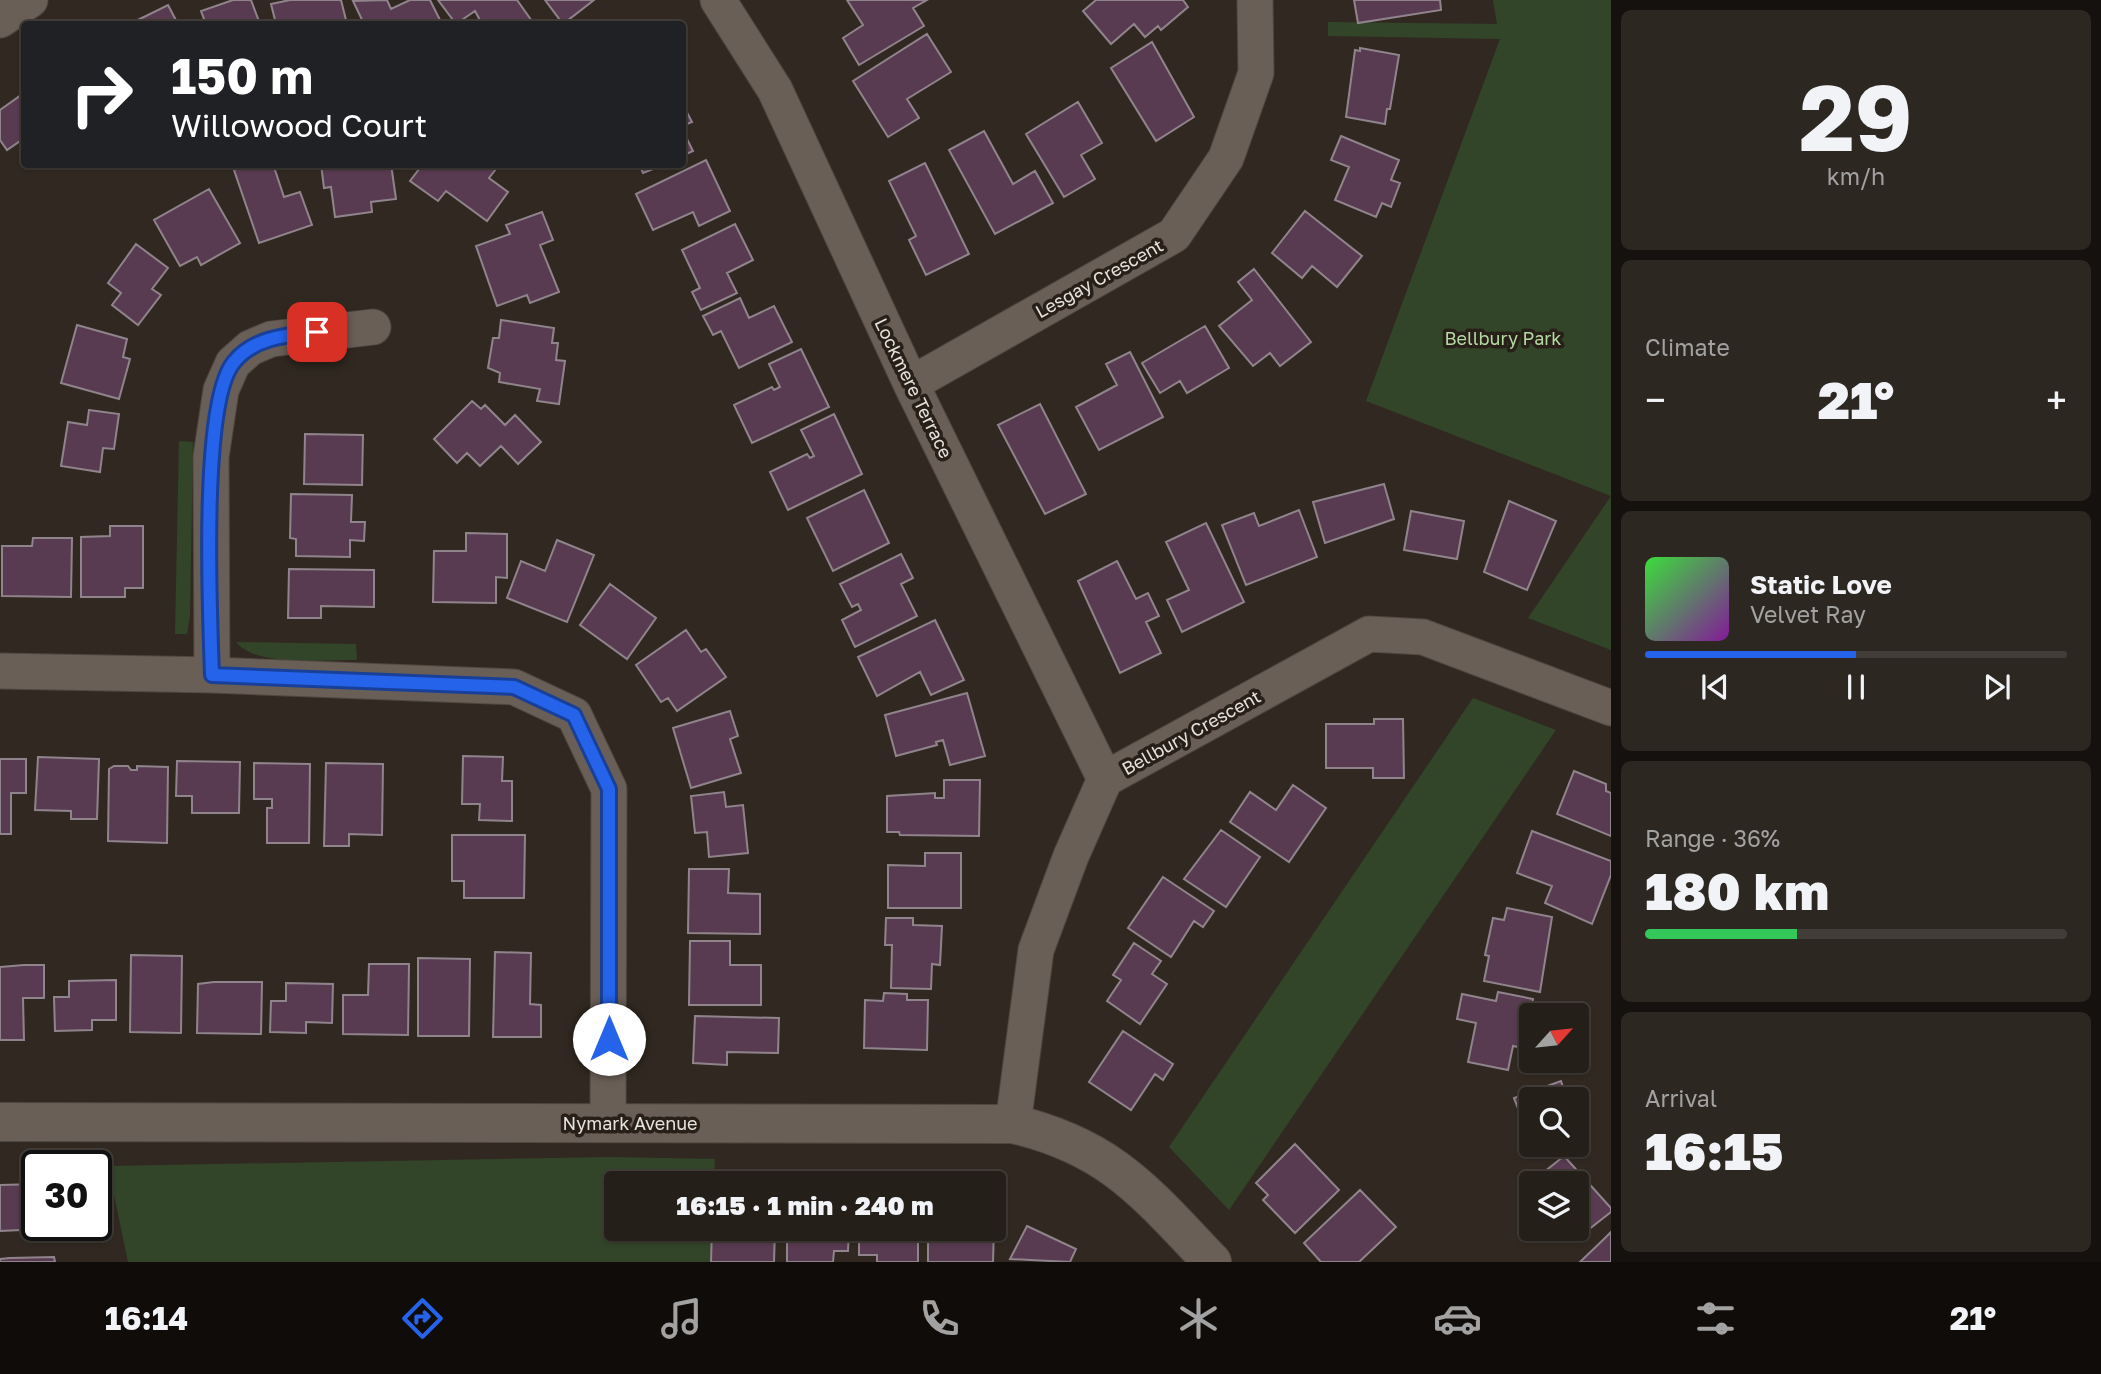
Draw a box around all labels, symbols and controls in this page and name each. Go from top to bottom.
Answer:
text: 150 m [171,46,313,105]
icon: right [56,49,147,140]
text: 29 [1799,62,1913,171]
text: Willowood Court [171,106,427,144]
text: km/h [1827,162,1885,190]
street label: Lesgay Crescent [1031,234,1167,322]
pin [287,302,347,362]
icon: arrive [298,313,336,351]
street label: Lockmere Terrace [871,314,957,462]
park label: Bellbury Park [1444,327,1562,349]
text: Climate [1645,333,1730,361]
text: 21° [1818,368,1894,430]
text: − [1645,377,1666,422]
text: + [2046,377,2067,422]
text: Static Love [1750,569,1892,600]
text: Velvet Ray [1750,600,1866,628]
icon: previous [1696,668,1734,706]
icon: pause [1837,668,1875,706]
icon: next [1978,668,2016,706]
street label: Bellbury Crescent [1118,685,1264,779]
text: Range · 36% [1645,824,1780,852]
text: 180 km [1645,859,1829,921]
position arrow [572,1002,646,1076]
north arrow [1519,1003,1589,1073]
map controls [1519,1003,1589,1241]
text: Arrival [1645,1084,1717,1112]
button: search [1519,1087,1589,1157]
street label: Nymark Avenue [562,1112,698,1134]
text: 16:15 [1645,1119,1784,1181]
speed limit sign: 30 [21,1150,112,1241]
button: layers [1519,1171,1589,1241]
text: 16:15 · 1 min · 240 m [676,1190,934,1221]
icon: directions [398,1294,447,1343]
icon: music [657,1294,706,1343]
icon: phone [915,1294,964,1343]
icon: climate [1174,1294,1223,1343]
icon: car [1433,1294,1482,1343]
icon: filters [1691,1294,1740,1343]
text: 16:14 [105,1299,188,1337]
text: 21° [1950,1299,1996,1337]

